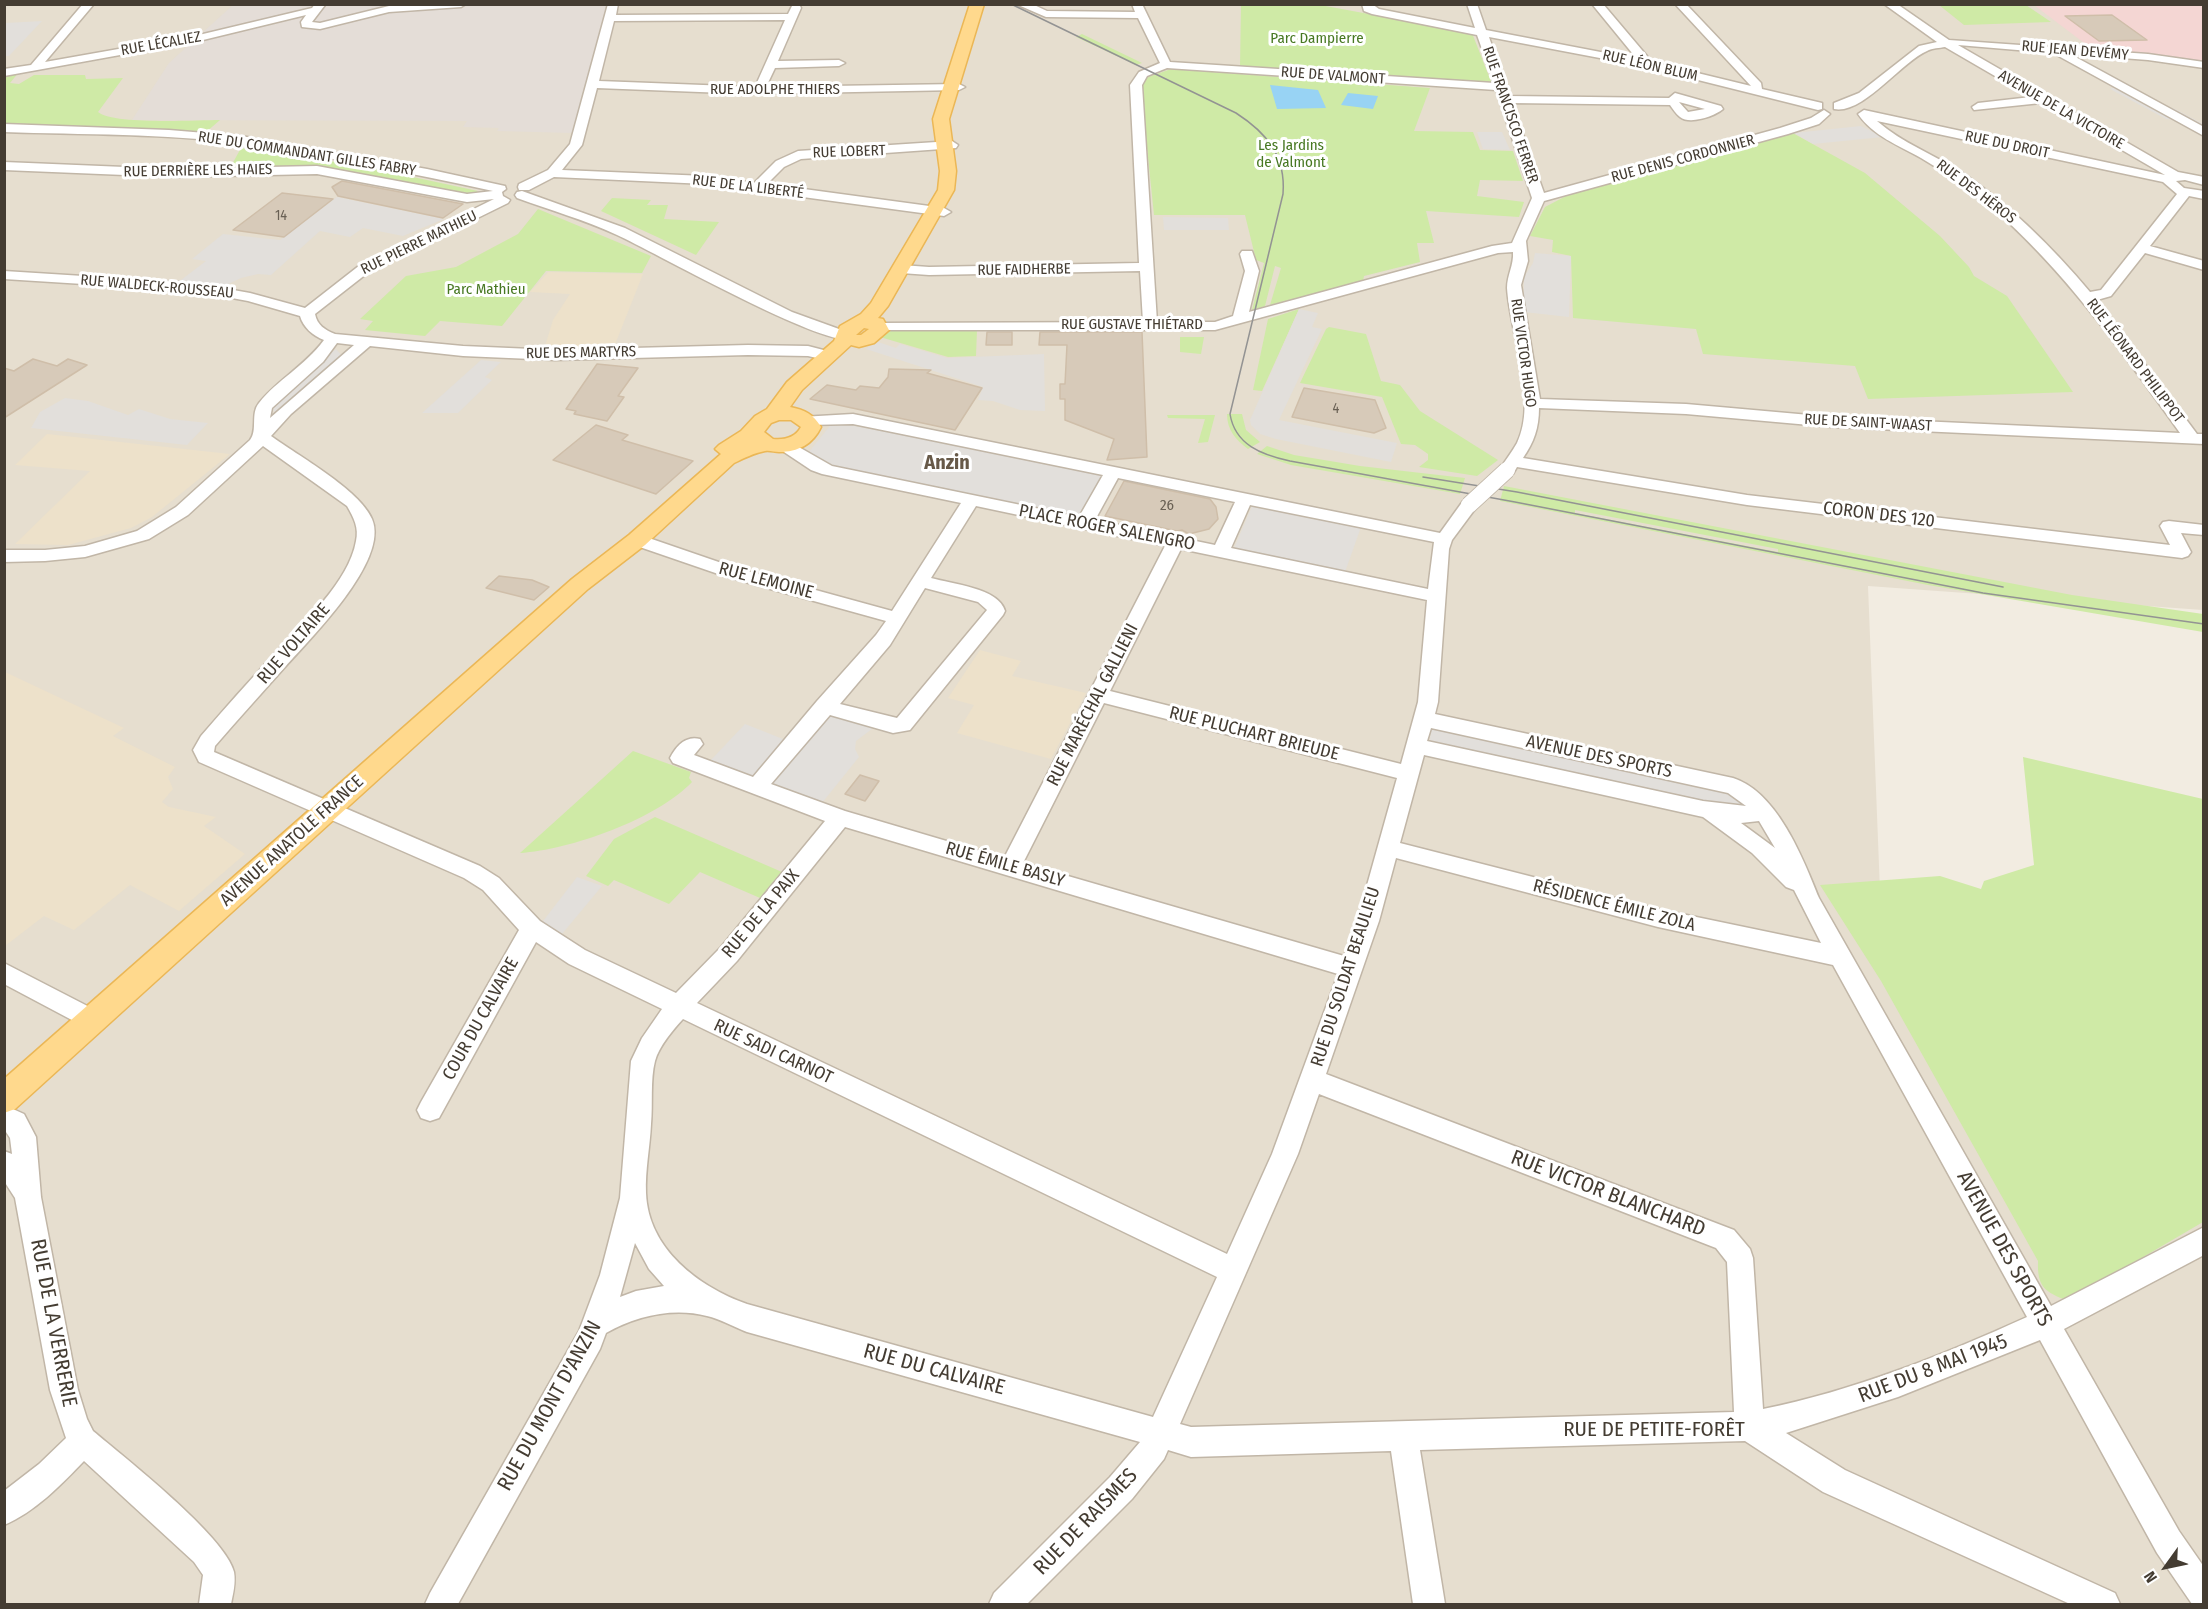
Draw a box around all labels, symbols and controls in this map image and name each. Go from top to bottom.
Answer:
street label: RUE LÉCALIEZ [120,28,202,60]
park label: Parc Dampierre [1270,30,1364,48]
street label: RUE JEAN DEVÉMY [2021,37,2129,65]
street label: RUE FRANCISCO FERRER [1478,44,1542,186]
street label: RUE LÉON BLUM [1601,46,1699,86]
street label: RUE DE VALMONT [1280,63,1386,89]
street label: AVENUE DE LA VICTOIRE [1995,67,2127,153]
street label: RUE ADOLPHE THIERS [710,81,840,99]
street label: RUE DU DROIT [1963,127,2051,163]
street label: RUE DU COMMANDANT GILLES FABRY [197,128,417,180]
street label: RUE DENIS CORDONNIER [1609,131,1757,187]
park label: Les Jardins de Valmont [1256,137,1326,172]
street label: RUE LOBERT [812,142,886,162]
street label: RUE DES HÉROS [1933,156,2019,228]
street label: RUE DERRIÈRE LES HAIES [123,161,273,181]
street label: RUE DE LA LIBERTÉ [691,171,805,203]
street label: RUE PIERRE MATHIEU [358,207,480,279]
house number: 14 [275,208,287,224]
street label: RUE FAIDHERBE [977,260,1071,280]
street label: RUE WALDECK-ROUSSEAU [80,271,234,303]
park label: Parc Mathieu [446,281,526,299]
street label: RUE LÉONARD PHILIPPOT [2082,295,2188,427]
street label: RUE VICTOR HUGO [1506,297,1540,409]
street label: RUE GUSTAVE THIÉTARD [1061,316,1203,334]
street label: RUE DES MARTYRS [526,343,636,363]
house number: 4 [1333,401,1339,417]
street label: RUE DE SAINT-WAAST [1804,411,1932,435]
district label: Anzin [924,451,970,475]
house number: 26 [1160,497,1174,515]
street label: CORON DES 120 [1822,497,1936,533]
street label: PLACE ROGER SALENGRO [1017,500,1197,556]
street label: RUE LEMOINE [716,558,816,604]
street label: RUE VOLTAIRE [253,599,335,689]
street label: RUE MARÉCHAL GALLIENI [1043,620,1143,790]
street label: RUE PLUCHART BRIEUDE [1167,702,1341,766]
street label: AVENUE DES SPORTS [1524,731,1674,783]
street label: AVENUE ANATOLE FRANCE [216,771,368,911]
street label: RUE ÉMILE BASLY [943,838,1067,892]
street label: RUE DE LA PAIX [718,865,804,963]
street label: RÉSIDENCE ÉMILE ZOLA [1530,875,1698,937]
street label: RUE DU SOLDAT BEAULIEU [1307,884,1385,1070]
street label: COUR DU CALVAIRE [438,954,524,1084]
street label: RUE SADI CARNOT [710,1015,836,1089]
street label: RUE VICTOR BLANCHARD [1507,1145,1709,1243]
street label: AVENUE DES SPORTS [1951,1167,2057,1331]
street label: RUE DE LA VERRERIE [24,1237,82,1409]
street label: RUE DU MONT D'ANZIN [493,1316,607,1496]
street label: RUE DU 8 MAI 1945 [1855,1329,2011,1409]
street label: RUE DU CALVAIRE [860,1339,1008,1401]
street label: RUE DE PETITE-FORÊT [1563,1417,1745,1443]
street label: RUE DE RAISMES [1029,1463,1143,1581]
north arrow [2136,1537,2196,1597]
text: N [2140,1568,2161,1586]

